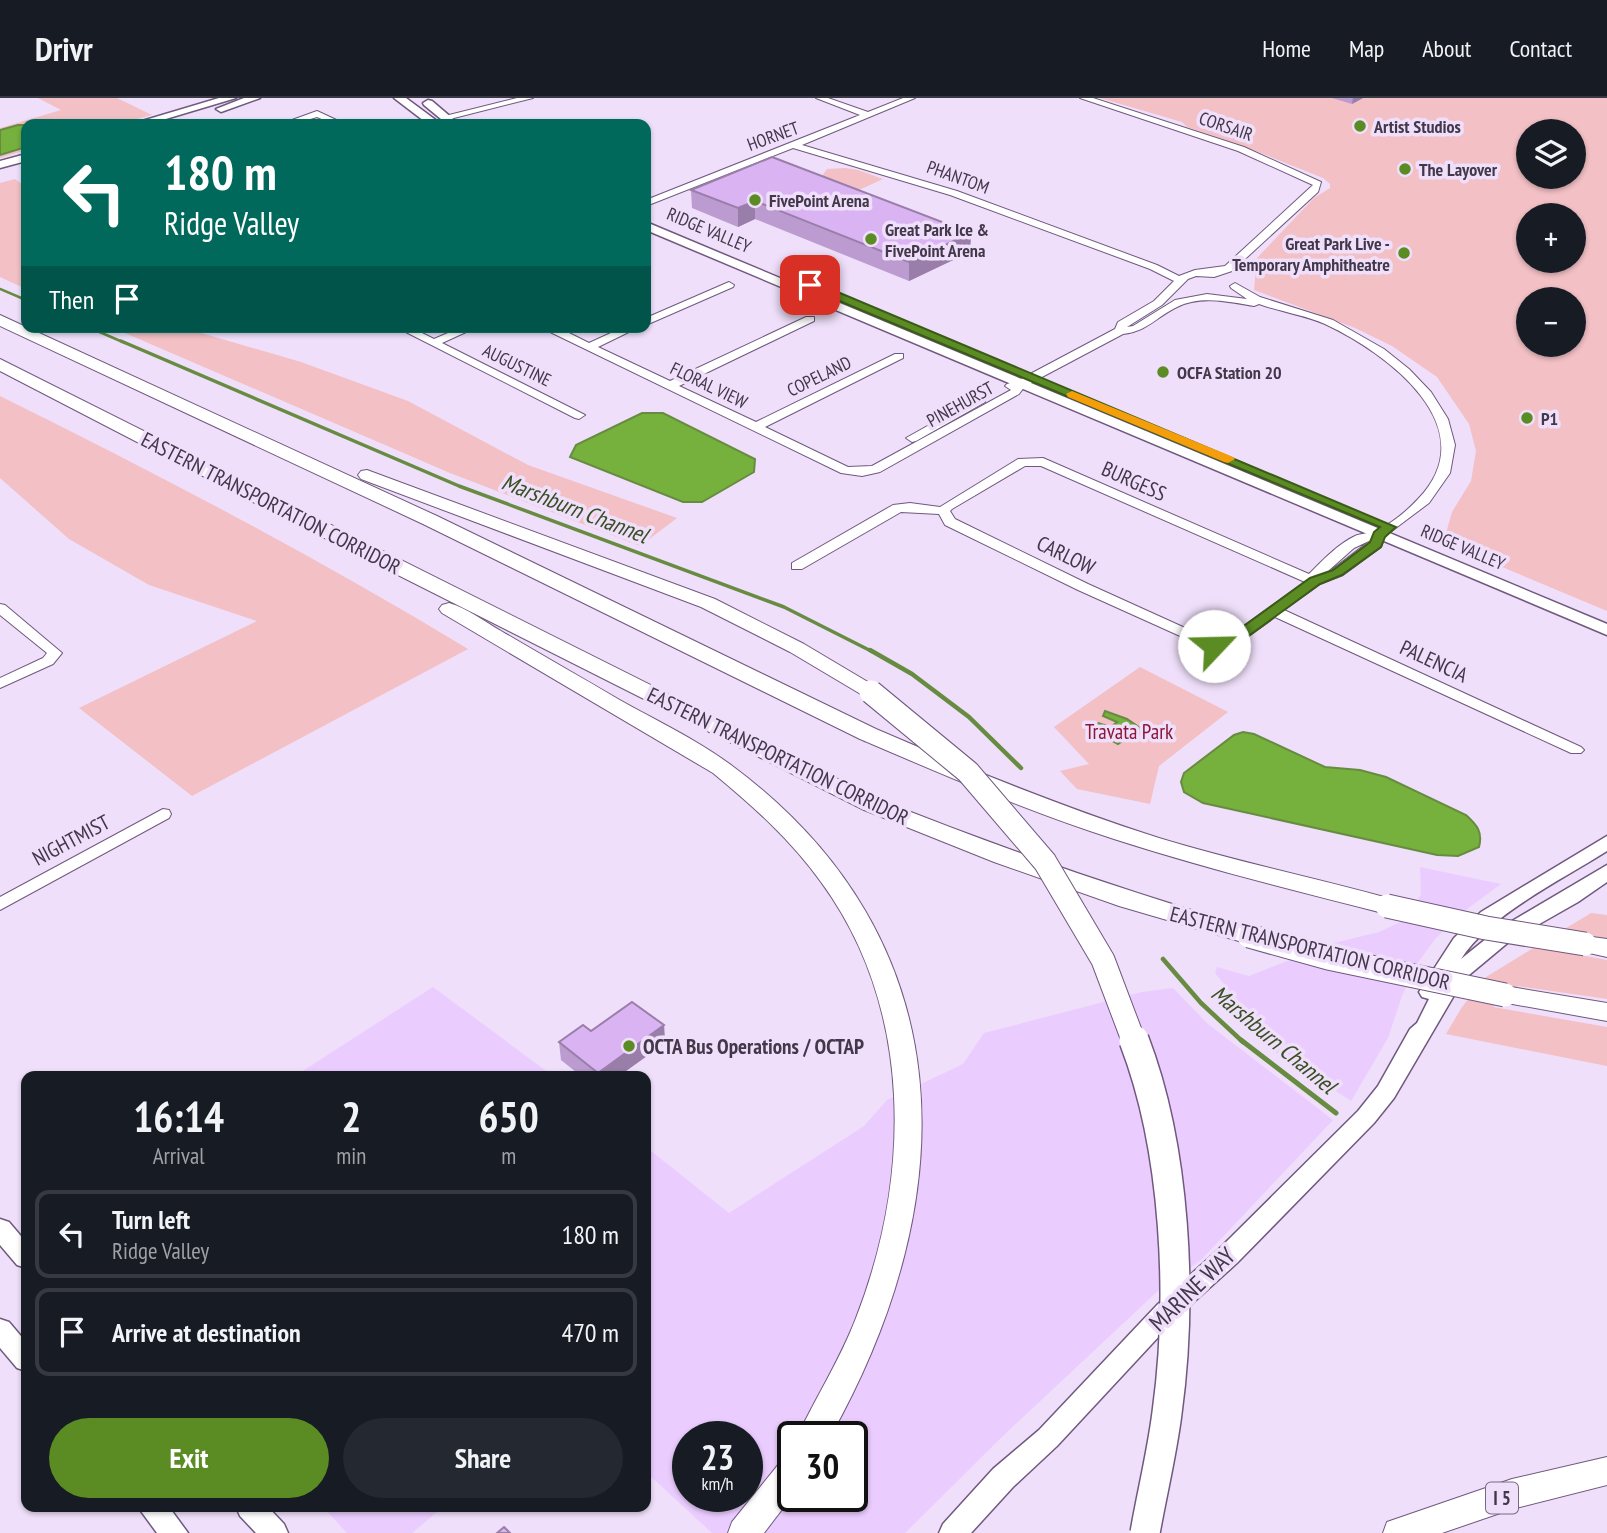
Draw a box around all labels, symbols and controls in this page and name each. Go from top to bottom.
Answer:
text: Drivr [35,27,93,70]
text: Home [1262,33,1311,64]
text: Map [1349,33,1384,64]
text: About [1422,33,1471,64]
text: Contact [1509,33,1572,64]
street label: CORSAIR [1196,106,1256,146]
place label: Artist Studios [1373,115,1461,138]
street label: HORNET [744,116,802,156]
marker: Artist Studios [1352,118,1368,134]
map controls [1516,119,1586,357]
button: layers [1516,119,1586,189]
text: 180 m [164,140,277,204]
icon: left [49,147,140,238]
street label: PHANTOM [924,155,992,199]
place label: The Layover [1419,158,1498,181]
marker: The Layover [1397,161,1413,177]
place label: FivePoint Arena [769,189,869,212]
marker: FivePoint Arena [747,192,763,208]
text: Ridge Valley [164,202,299,244]
street label: RIDGE VALLEY [663,202,755,258]
button: + [1516,203,1586,273]
place label: Great Park Ice & FivePoint Arena [885,218,989,262]
marker: Great Park Ice & FivePoint Arena [863,231,879,247]
place label: Great Park Live - Temporary Amphitheatre [1232,232,1390,276]
marker: Great Park Live - Temporary Amphitheatre [1396,245,1412,261]
pin [780,255,840,315]
icon: arrive [791,266,829,304]
icon: arrive [108,280,146,318]
text: Then [49,283,94,316]
button: − [1516,287,1586,357]
street label: AUGUSTINE [479,339,555,391]
street label: COPELAND [783,351,855,401]
street label: FLORAL VIEW [667,356,751,414]
place label: OCFA Station 20 [1177,361,1282,384]
marker: OCFA Station 20 [1155,364,1171,380]
street label: PINEHURST [922,376,998,432]
place label: P1 [1541,407,1558,430]
marker: P1 [1519,410,1535,426]
street label: EASTERN TRANSPORTATION CORRIDOR [137,426,405,580]
street label: BURGESS [1098,455,1170,507]
water label: Marshburn Channel [498,467,655,550]
street label: RIDGE VALLEY [1417,519,1509,575]
street label: CARLOW [1032,529,1100,581]
position arrow [1177,609,1251,683]
street label: PALENCIA [1396,634,1472,688]
street label: EASTERN TRANSPORTATION CORRIDOR [643,681,913,831]
park label: Travata Park [1085,718,1173,745]
street label: NIGHTMIST [28,808,115,872]
street label: EASTERN TRANSPORTATION CORRIDOR [1167,900,1453,996]
water label: Marshburn Channel [1206,978,1344,1101]
place label: OCTA Bus Operations / OCTAP [643,1033,864,1060]
marker: OCTA Bus Operations / OCTAP [621,1038,637,1054]
text: 16:14 [133,1089,224,1144]
text: 2 [341,1089,361,1144]
text: 650 [479,1089,539,1144]
text: Arrival [153,1141,205,1170]
text: min [336,1141,366,1170]
text: m [501,1141,516,1170]
text: Turn left [112,1203,190,1236]
icon: left [53,1215,91,1253]
text: 180 m [561,1218,619,1251]
text: Ridge Valley [112,1236,209,1265]
street label: MARINE WAY [1142,1240,1242,1338]
icon: arrive [53,1313,91,1351]
text: Arrive at destination [112,1316,301,1349]
text: 470 m [561,1316,619,1349]
button: Exit [49,1418,329,1498]
button: Share [343,1418,623,1498]
speed limit sign: 30 [777,1421,868,1512]
text: 23 [701,1434,734,1480]
text: km/h [702,1472,733,1495]
road number: I 5 [1486,1482,1518,1514]

